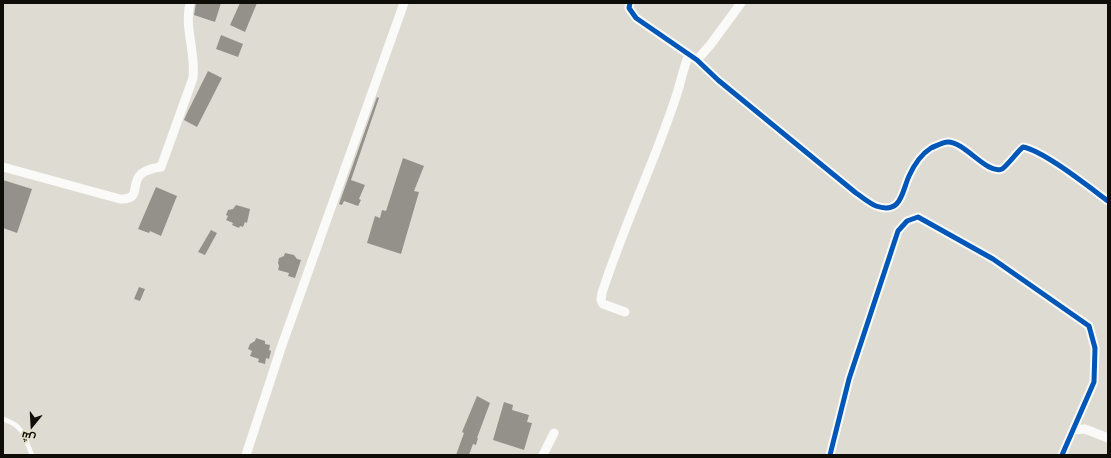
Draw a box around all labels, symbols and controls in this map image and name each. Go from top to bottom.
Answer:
north arrow [12,406,52,446]
text: ش [19,429,37,446]

